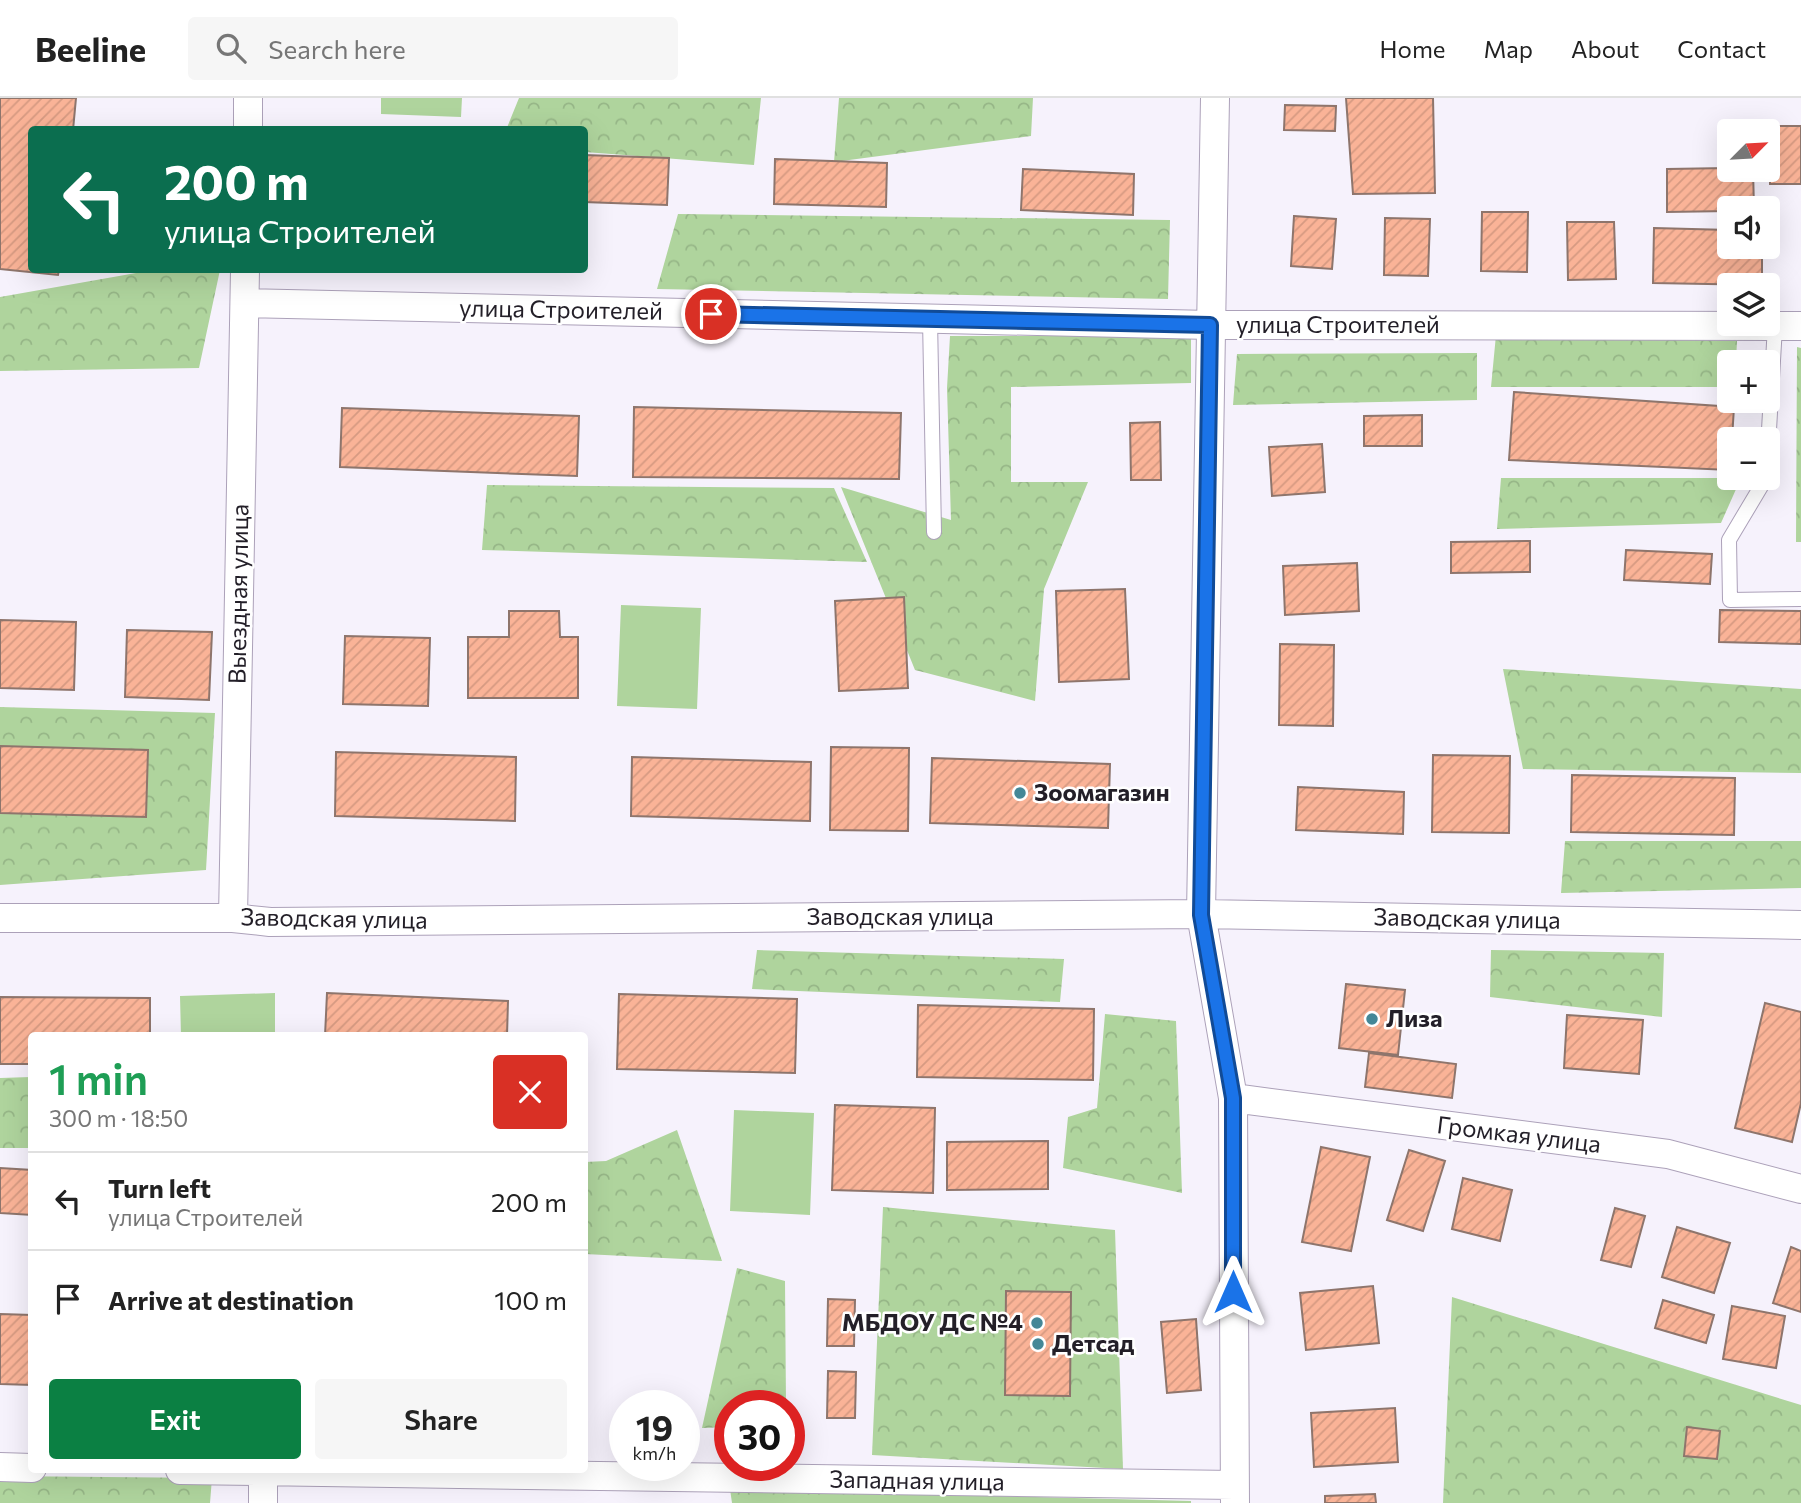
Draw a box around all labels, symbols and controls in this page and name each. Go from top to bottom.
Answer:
search box [188,17,678,80]
text: Beeline [35,28,146,69]
icon: search [212,29,250,67]
text: Search here [268,33,406,64]
text: Home [1380,34,1446,63]
text: Map [1484,34,1533,63]
text: About [1571,34,1639,63]
text: Contact [1677,34,1766,63]
north arrow [1717,119,1780,182]
map controls [1717,119,1780,490]
text: 200 m [164,150,309,210]
icon: left [49,154,140,245]
button: sound [1717,196,1780,259]
text: улица Строителей [164,210,436,250]
button: layers [1717,273,1780,336]
pin [681,284,741,344]
street label: улица Строителей [459,292,663,325]
icon: arrive [692,295,730,333]
street label: улица Строителей [1236,309,1440,338]
button: + [1717,350,1780,413]
button: − [1717,427,1780,490]
street label: Выездная улица [221,504,254,684]
place label: Зоомагазин [1034,777,1170,806]
marker: Зоомагазин [1012,785,1028,801]
street label: Заводская улица [240,901,428,934]
street label: Заводская улица [806,901,994,930]
street label: Заводская улица [1373,901,1561,934]
place label: Лиза [1386,1003,1442,1032]
marker: Лиза [1364,1011,1380,1027]
text: 1 min [49,1052,148,1104]
button: close [493,1055,567,1129]
text: 300 m · 18:50 [49,1104,188,1132]
street label: Громкая улица [1435,1109,1603,1158]
text: Turn left [108,1172,211,1203]
icon: left [49,1182,87,1220]
text: 200 m [491,1186,567,1217]
text: улица Строителей [108,1203,303,1231]
position arrow [1196,1255,1270,1329]
icon: arrive [49,1280,87,1318]
text: Arrive at destination [108,1284,354,1315]
text: 100 m [494,1284,567,1315]
place label: МБДОУ ДС №4 [842,1307,1023,1336]
marker: МБДОУ ДС №4 [1029,1315,1045,1331]
place label: Детсад [1052,1328,1135,1357]
marker: Детсад [1030,1336,1046,1352]
button: Exit [49,1379,301,1459]
button: Share [315,1379,567,1459]
speed limit sign: 30 [714,1390,805,1481]
text: 19 [636,1405,673,1448]
text: km/h [633,1442,676,1464]
street label: Западная улица [829,1463,1005,1496]

